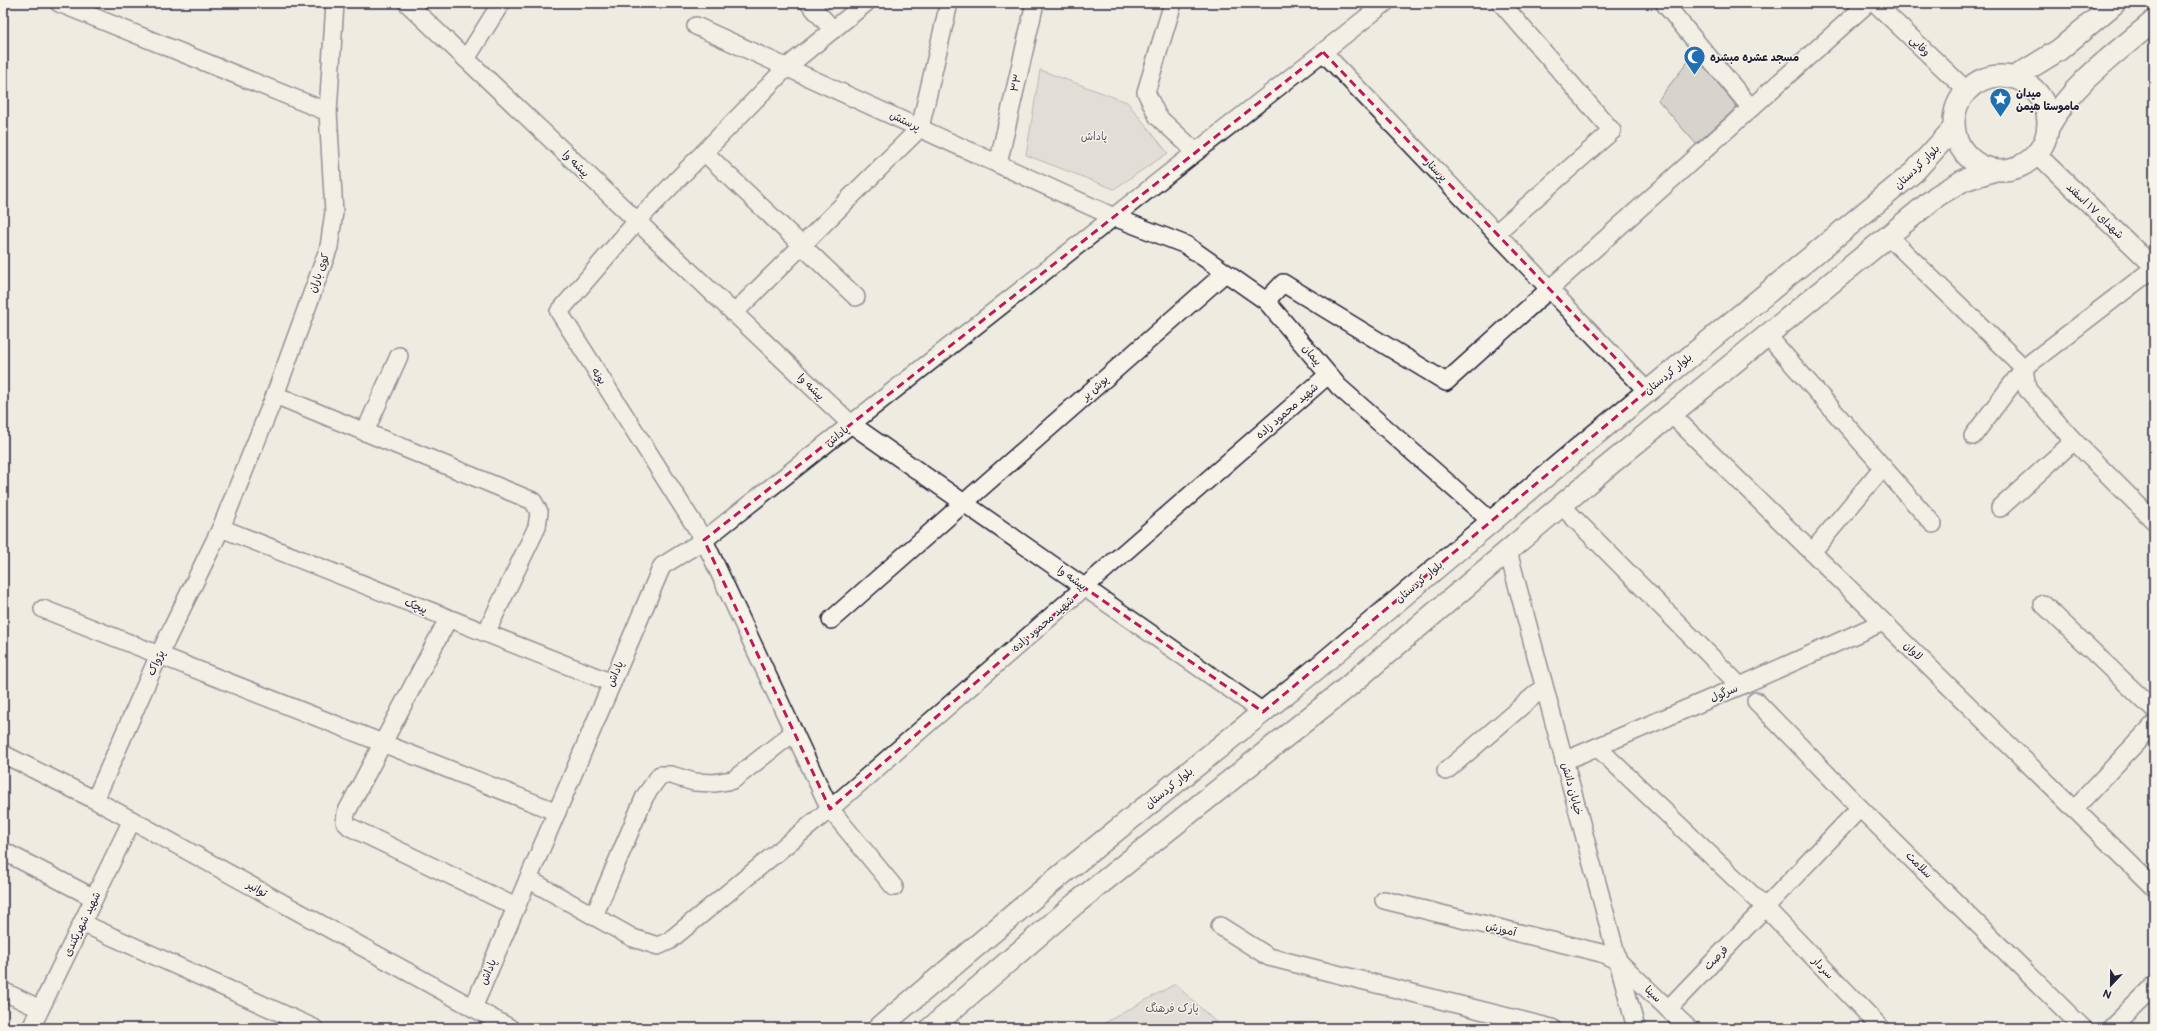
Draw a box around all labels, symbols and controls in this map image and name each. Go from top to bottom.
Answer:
street label: وفایی [1906,33,1933,60]
mosque icon: مسجد عشره مبشره [1682,44,1708,77]
place label: مسجد عشره مبشره [1710,51,1799,64]
street label: ۳۳ [1008,73,1024,93]
place icon: میدان ماموستا هیمن [1987,86,2013,119]
place label: میدان ماموستا هیمن [2016,87,2080,114]
street label: پرستش [888,108,922,134]
park label: پاداش [1081,130,1107,143]
street label: بلوار کردستان [1892,142,1943,193]
street label: پیشه وا [560,148,592,180]
street label: پرستار [1421,155,1450,184]
street label: شهدای ۱۷ اسفند [2064,181,2126,241]
street label: کوی باران [306,251,333,295]
street label: پیمان [1300,342,1324,368]
street label: بلوار کردستان [1641,351,1695,398]
street label: پونه [588,365,609,387]
street label: پیشه وا [795,371,827,403]
street label: پوش پر [1078,373,1112,405]
street label: شهید محمود زاده [1253,380,1321,442]
street label: پاداش [823,423,851,449]
street label: بلوار کردستان [1393,558,1446,606]
street label: پیشه وا [1055,563,1089,593]
street label: شهید محمود زاده [1009,593,1077,655]
street label: پیچک [403,596,429,616]
street label: لاوان [1901,639,1925,663]
street label: پژواک [144,648,168,678]
street label: پاداش [604,659,626,689]
street label: سرگول [1708,681,1740,705]
street label: خیابان دانش [1558,761,1585,817]
street label: بلوار کردستان [1142,765,1196,812]
street label: سلامت [1903,849,1935,881]
street label: توانیر [243,878,270,901]
street label: شهید شهریکندی [61,889,103,959]
street label: آموزش [1484,919,1519,940]
street label: فرصت [1701,943,1731,973]
street label: سردار [1809,954,1836,982]
street label: پاداش [477,957,499,987]
north arrow [2091,965,2131,1005]
street label: سینا [1642,983,1664,1005]
text: N [2101,986,2114,1001]
park label: پارک فرهنگ [1145,1002,1199,1015]

